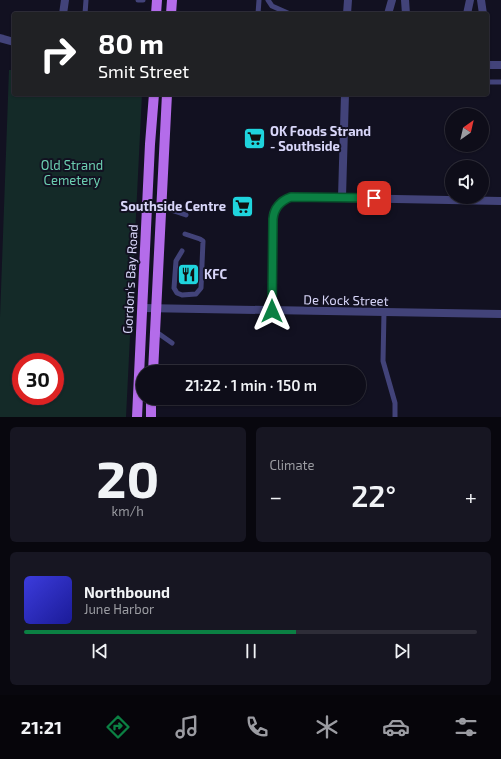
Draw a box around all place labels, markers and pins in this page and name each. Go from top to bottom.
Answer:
place label: OK Foods Strand - Southside [270,123,371,154]
supermarket icon: OK Foods Strand - Southside [242,125,268,151]
pin [357,181,391,215]
supermarket icon: Southside Centre [229,193,255,219]
place label: Southside Centre [121,198,226,214]
restaurant icon: KFC [176,261,202,287]
place label: KFC [204,266,227,282]

